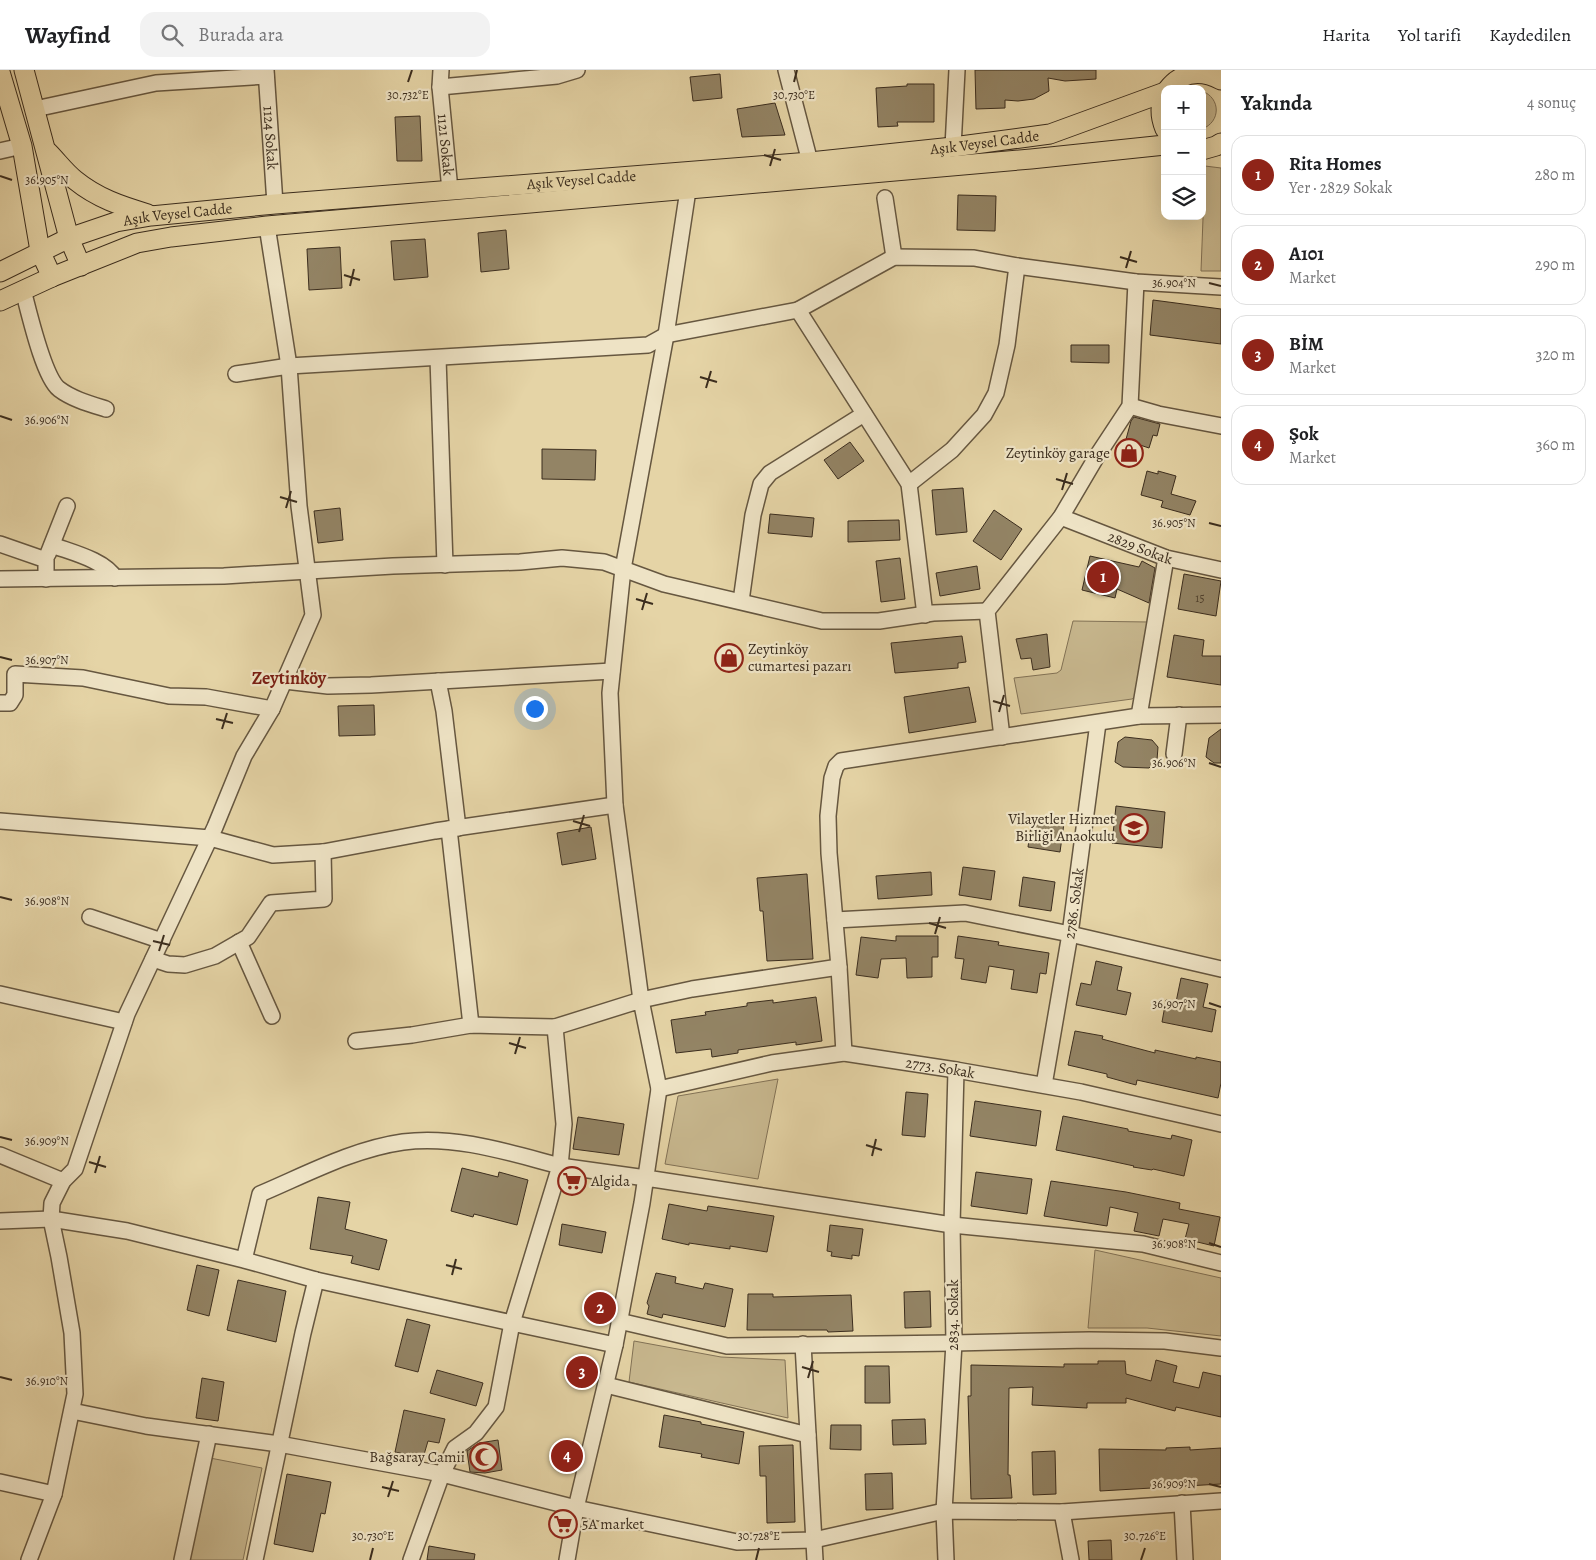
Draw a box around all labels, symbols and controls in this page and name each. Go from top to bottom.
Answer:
search box [140,12,490,57]
text: Wayfind [25,19,110,51]
icon: search [158,21,186,49]
text: Burada ara [198,22,284,48]
text: Harita [1322,23,1370,47]
text: Yol tarifi [1398,23,1461,47]
text: Kaydedilen [1489,23,1571,47]
map controls [1161,85,1206,220]
button: + [1161,85,1206,130]
text: 30.732°E [387,87,429,103]
text: 30.730°E [773,87,815,103]
text: Yakında [1241,89,1312,117]
text: 4 sonuç [1527,92,1576,114]
street label: 1124 Sokak [258,105,283,171]
street label: 1121 Sokak [433,113,459,177]
street label: Aşık Veysel Cadde [928,126,1041,159]
button: − [1161,130,1206,175]
text: Rita Homes [1289,151,1381,177]
text: 1 [1255,164,1261,186]
text: 280 m [1535,164,1575,186]
street label: Aşık Veysel Cadde [525,166,637,194]
text: 36.905°N [25,172,69,188]
button: layers [1161,175,1206,220]
text: Yer · 2829 Sokak [1289,177,1392,199]
street label: Aşık Veysel Cadde [121,198,234,231]
text: A101 [1289,241,1324,267]
text: 2 [1254,254,1262,276]
text: 290 m [1535,254,1575,276]
text: Market [1289,267,1336,289]
text: 36.904°N [1152,275,1196,291]
text: BİM [1289,331,1324,357]
text: 3 [1255,344,1261,366]
text: 320 m [1536,344,1575,366]
text: Market [1289,357,1336,379]
text: 36.906°N [25,412,69,428]
text: Şok [1289,421,1319,447]
text: 4 [1254,434,1262,456]
text: 360 m [1536,434,1575,456]
shop icon: Zeytinköy garage [1114,438,1144,468]
place label: Zeytinköy garage [1006,443,1110,463]
text: Market [1289,447,1336,469]
text: 36.905°N [1152,515,1196,531]
street label: 2829 Sokak [1105,526,1175,569]
pin: 1 [1087,558,1119,596]
house number: 15 [1195,590,1205,606]
place label: Zeytinköy cumartesi pazarı [748,639,851,676]
shop icon: Zeytinköy cumartesi pazarı [714,643,744,673]
text: 36.907°N [25,652,69,668]
district label: Zeytinköy [252,666,327,690]
your location [522,696,548,722]
text: 36.906°N [1152,755,1196,771]
place label: Vilayetler Hizmet Birliği Anaokulu [1007,809,1116,846]
school or university icon: Vilayetler Hizmet Birliği Anaokulu [1119,813,1149,843]
street label: 2786. Sokak [1059,866,1089,941]
text: 36.908°N [25,893,69,909]
text: 36.907°N [1152,996,1196,1012]
street label: 2773. Sokak [904,1052,977,1083]
text: 36.909°N [25,1133,69,1149]
supermarket icon: Algida [557,1166,587,1196]
place label: Algida [590,1171,630,1191]
text: 36.908°N [1152,1236,1196,1252]
street label: 2834. Sokak [943,1279,963,1351]
pin: 2 [584,1289,616,1327]
pin: 3 [566,1353,598,1391]
text: 36.910°N [26,1373,69,1389]
pin: 4 [551,1437,583,1475]
mosque icon: Bağsaray Camii [469,1442,499,1472]
place label: Bağsaray Camii [369,1447,465,1467]
text: 36.909°N [1152,1476,1196,1492]
supermarket icon: 5A market [548,1509,578,1539]
place label: 5A market [582,1514,644,1534]
text: 30.730°E [352,1528,394,1544]
text: 30.728°E [738,1528,780,1544]
text: 30.726°E [1124,1528,1166,1544]

